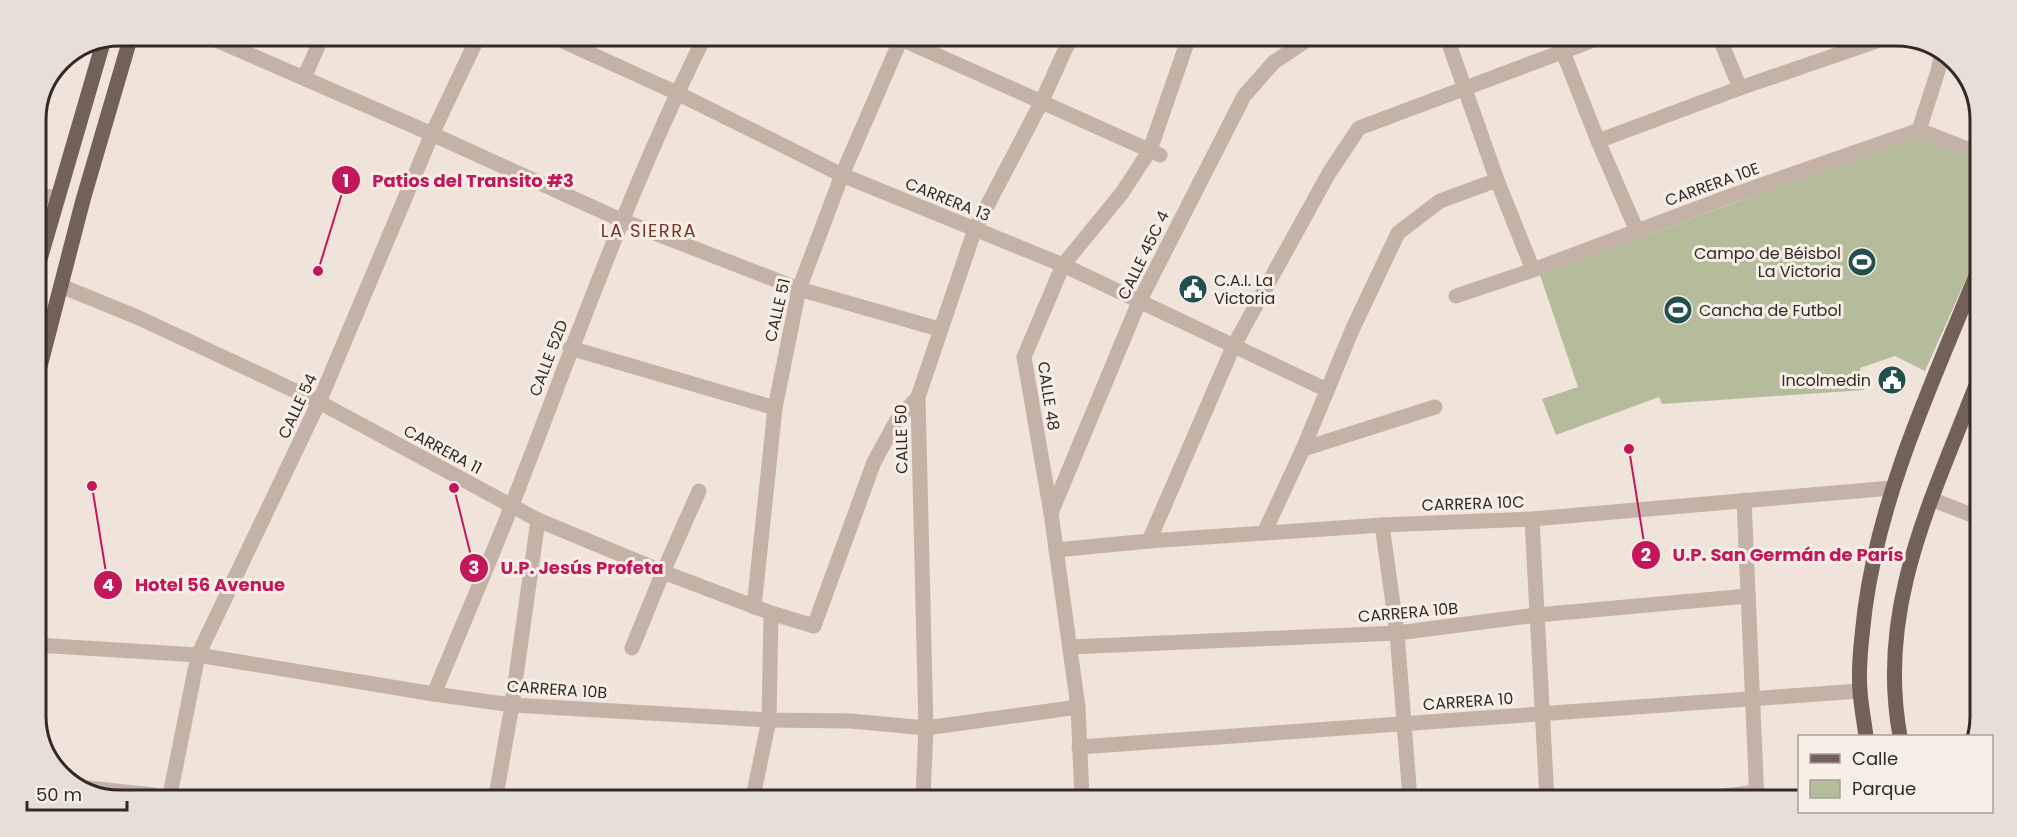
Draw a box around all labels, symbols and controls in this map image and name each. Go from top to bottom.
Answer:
street label: CARRERA 10E [1662,157,1763,212]
callout: Patios del Transito #3 [331,162,586,198]
text: 1 [343,168,349,193]
text: Patios del Transito #3 [372,168,574,193]
street label: CARRERA 13 [902,172,994,227]
street label: CALLE 45C 4 [1112,207,1175,304]
district label: LA SIERRA [601,218,697,243]
place label: Campo de Béisbol La Victoria [1694,242,1841,283]
sports icon: Campo de Béisbol La Victoria [1846,246,1878,278]
place label: C.A.I. La Victoria [1214,269,1275,310]
public building icon: C.A.I. La Victoria [1177,273,1209,305]
street label: CALLE 51 [759,276,796,344]
sports icon: Cancha de Futbol [1662,294,1694,326]
place label: Cancha de Futbol [1699,299,1842,322]
street label: CALLE 52D [523,317,574,400]
street label: CALLE 48 [1032,360,1065,432]
public building icon: Incolmedin [1876,364,1908,396]
place label: Incolmedin [1782,369,1871,392]
street label: CALLE 54 [272,370,323,443]
street label: CALLE 50 [889,404,914,474]
street label: CARRERA 11 [399,419,486,480]
street label: CARRERA 10C [1421,490,1525,517]
callout: U.P. San Germán de París [1631,537,1916,573]
text: 2 [1641,542,1651,567]
text: U.P. San Germán de París [1673,542,1903,567]
callout: U.P. Jesús Profeta [459,550,676,586]
text: 3 [469,555,479,580]
text: U.P. Jesús Profeta [501,555,663,580]
callout: Hotel 56 Avenue [93,567,297,603]
text: 4 [102,572,114,597]
text: Hotel 56 Avenue [135,572,285,597]
street label: CARRERA 10B [1357,597,1459,628]
street label: CARRERA 10B [506,675,608,704]
street label: CARRERA 10 [1422,687,1514,716]
legend [1798,735,1993,813]
text: Calle [1852,746,1898,771]
scale bar [27,774,128,812]
text: Parque [1852,776,1916,801]
text: 50 m [36,782,82,807]

